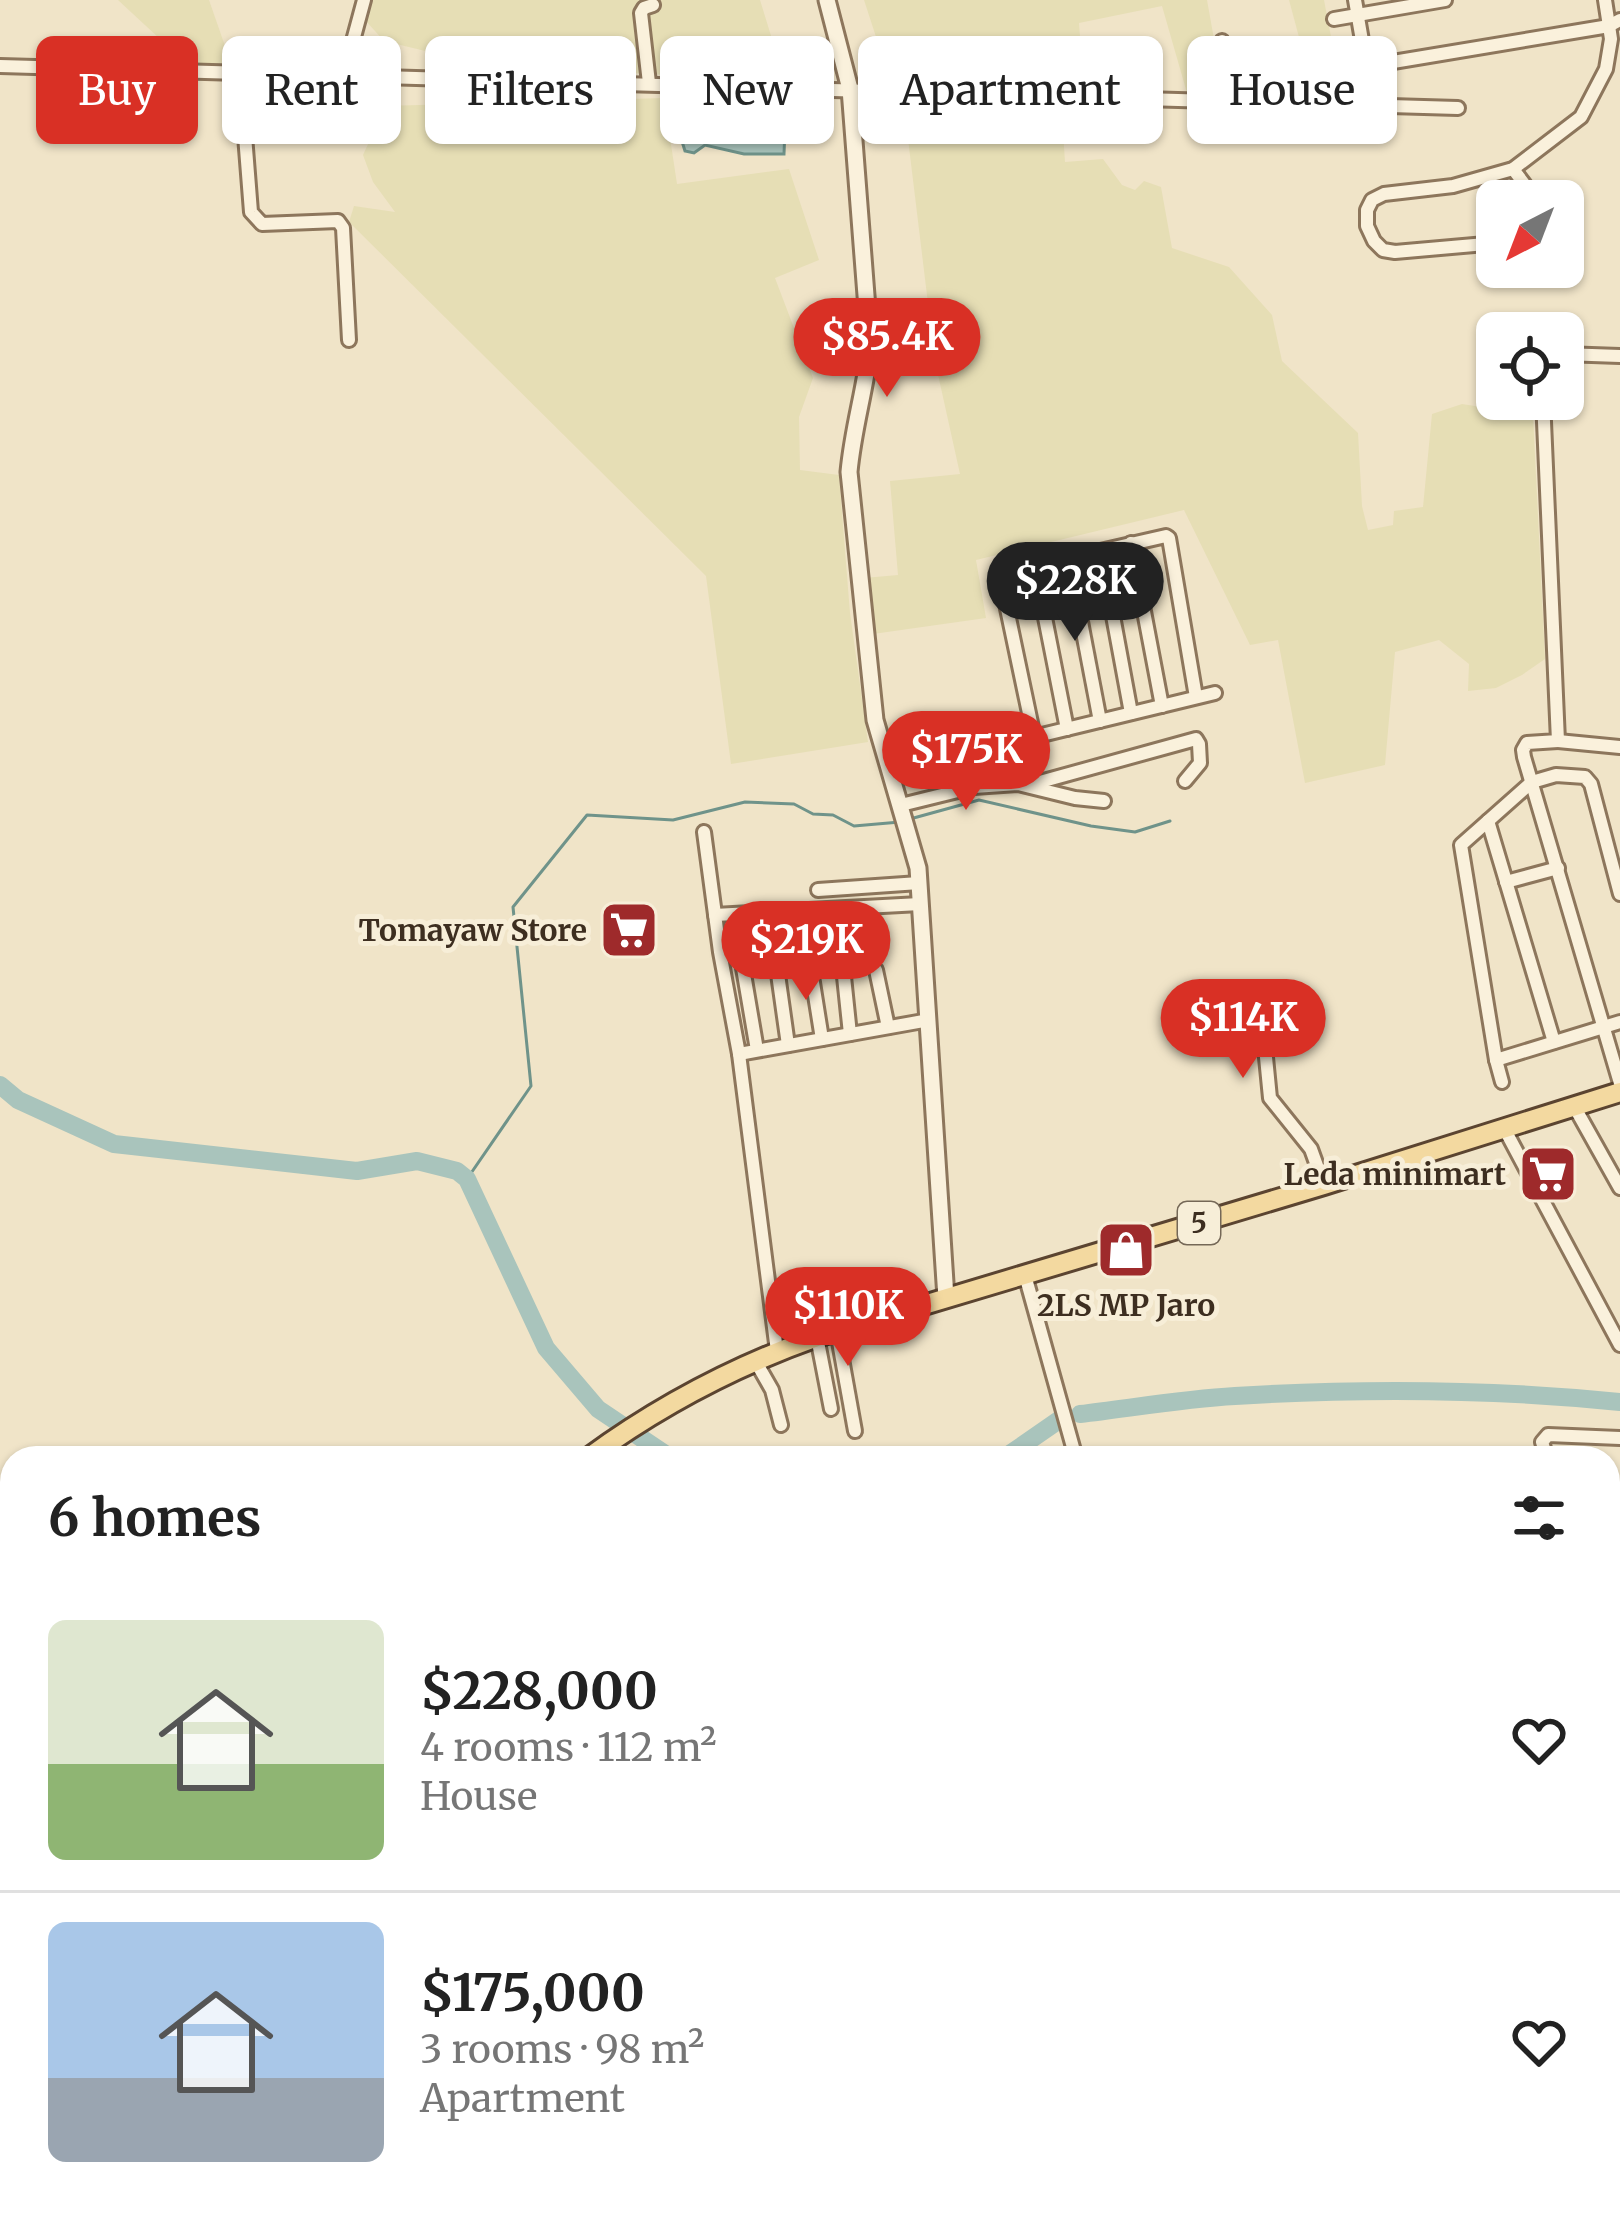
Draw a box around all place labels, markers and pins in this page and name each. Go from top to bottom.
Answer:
pin: $85.4K [789,298,985,400]
pin: $228K [991,542,1159,644]
pin: $175K [882,711,1050,813]
supermarket icon: Tomayaw Store [598,899,660,961]
pin: $219K [722,901,890,1003]
place label: Tomayaw Store [359,911,587,949]
pin: $114K [1159,979,1327,1081]
supermarket icon: Leda minimart [1517,1143,1579,1205]
place label: Leda minimart [1284,1155,1506,1193]
shop icon: 2LS MP Jaro [1095,1219,1157,1281]
pin: $110K [764,1267,932,1369]
place label: 2LS MP Jaro [1037,1286,1215,1324]

